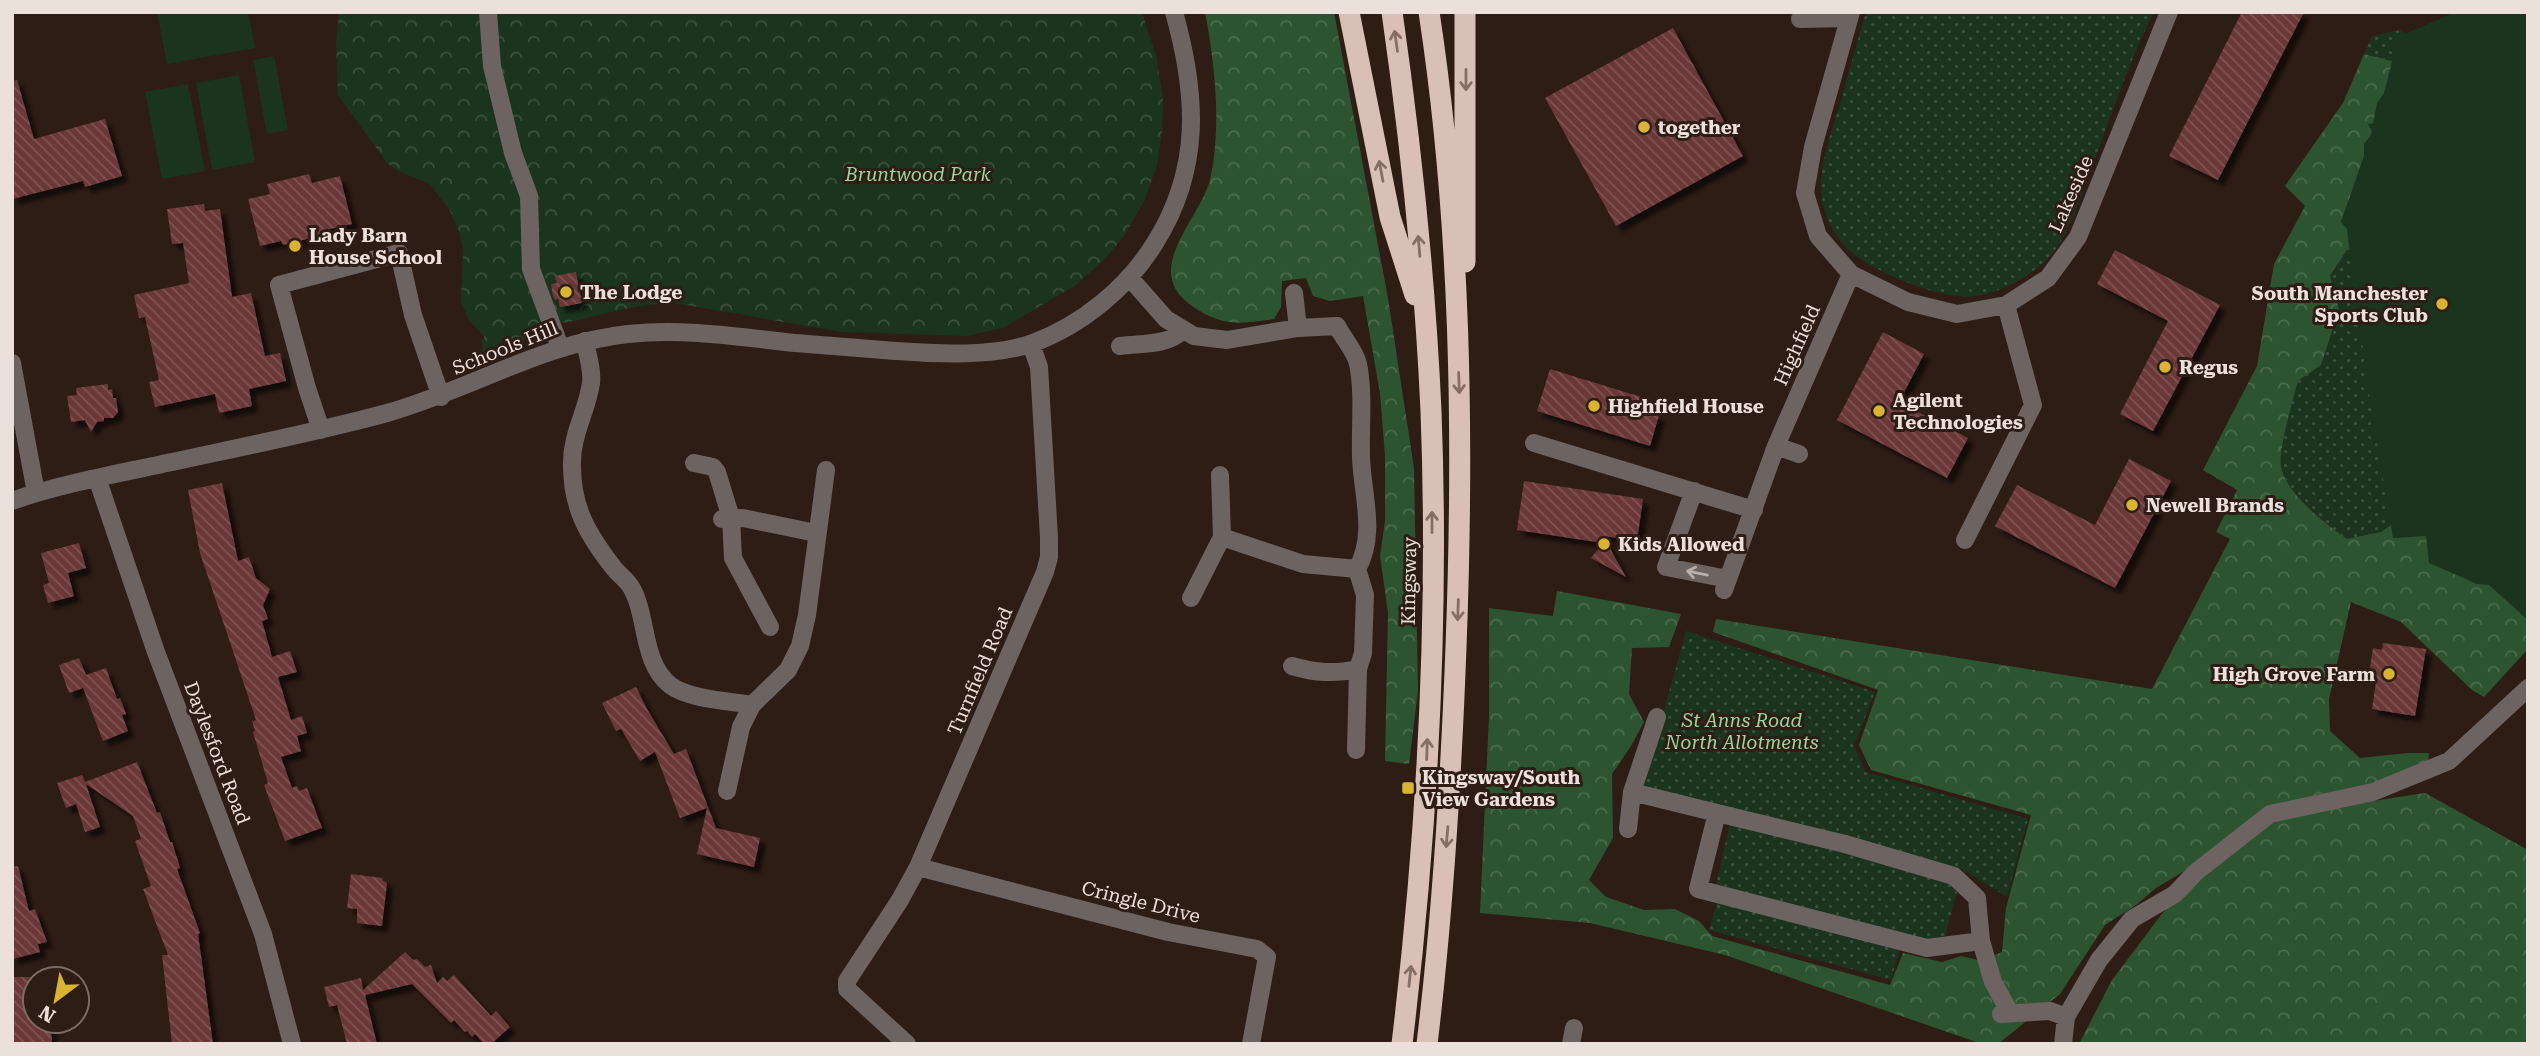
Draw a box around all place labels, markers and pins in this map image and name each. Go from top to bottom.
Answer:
place label: together [1658,116,1741,139]
marker: together [1636,119,1652,135]
place label: Lady Barn House School [309,224,442,269]
marker: Lady Barn House School [287,238,303,254]
place label: The Lodge [580,281,682,304]
place label: South Manchester Sports Club [2252,282,2428,327]
marker: The Lodge [558,284,574,300]
marker: South Manchester Sports Club [2434,296,2450,312]
place label: Regus [2179,356,2238,379]
marker: Regus [2157,359,2173,375]
place label: Agilent Technologies [1893,389,2023,434]
place label: Highfield House [1608,395,1764,418]
marker: Highfield House [1586,398,1602,414]
marker: Agilent Technologies [1871,403,1887,419]
place label: Newell Brands [2146,494,2284,517]
marker: Newell Brands [2124,497,2140,513]
place label: Kids Allowed [1618,533,1745,556]
marker: Kids Allowed [1596,536,1612,552]
place label: High Grove Farm [2213,663,2376,686]
marker: High Grove Farm [2381,666,2397,682]
place label: Kingsway/South View Gardens [1422,766,1581,811]
marker: Kingsway/South View Gardens [1400,780,1416,796]

